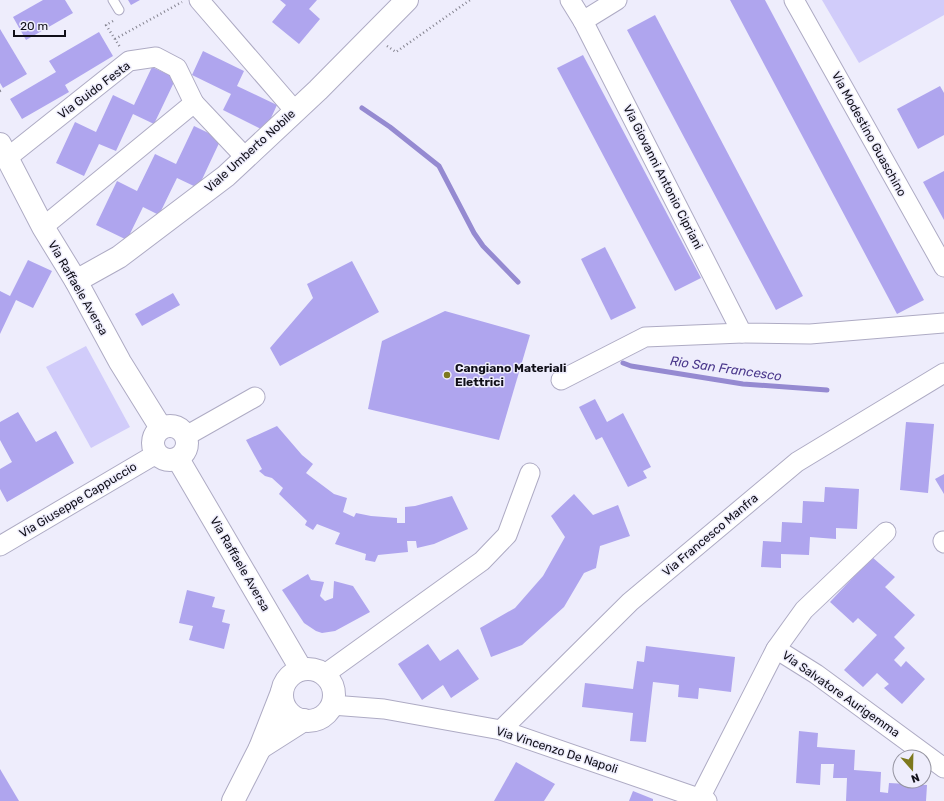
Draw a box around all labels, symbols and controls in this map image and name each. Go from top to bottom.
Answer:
scale bar [14,12,65,38]
text: 20 m [20,19,48,33]
street label: Via Guido Festa [55,58,133,122]
street label: Via Modestino Guaschino [829,69,909,199]
street label: Via Giovanni Antonio Cipriani [620,102,706,252]
street label: Viale Umberto Nobile [202,107,298,195]
street label: Via Raffaele Aversa [45,238,111,338]
water label: Rio San Francesco [669,353,783,384]
place label: Cangiano Materiali Elettrici [455,361,566,389]
marker: Cangiano Materiali Elettrici [442,370,452,380]
street label: Via Giuseppe Cappuccio [17,459,139,541]
street label: Via Francesco Manfra [659,491,761,579]
street label: Via Raffaele Aversa [207,514,273,614]
street label: Via Salvatore Aurigemma [780,648,902,740]
street label: Via Vincenzo De Napoli [494,724,620,776]
north arrow [892,749,932,789]
text: N [909,770,921,785]

